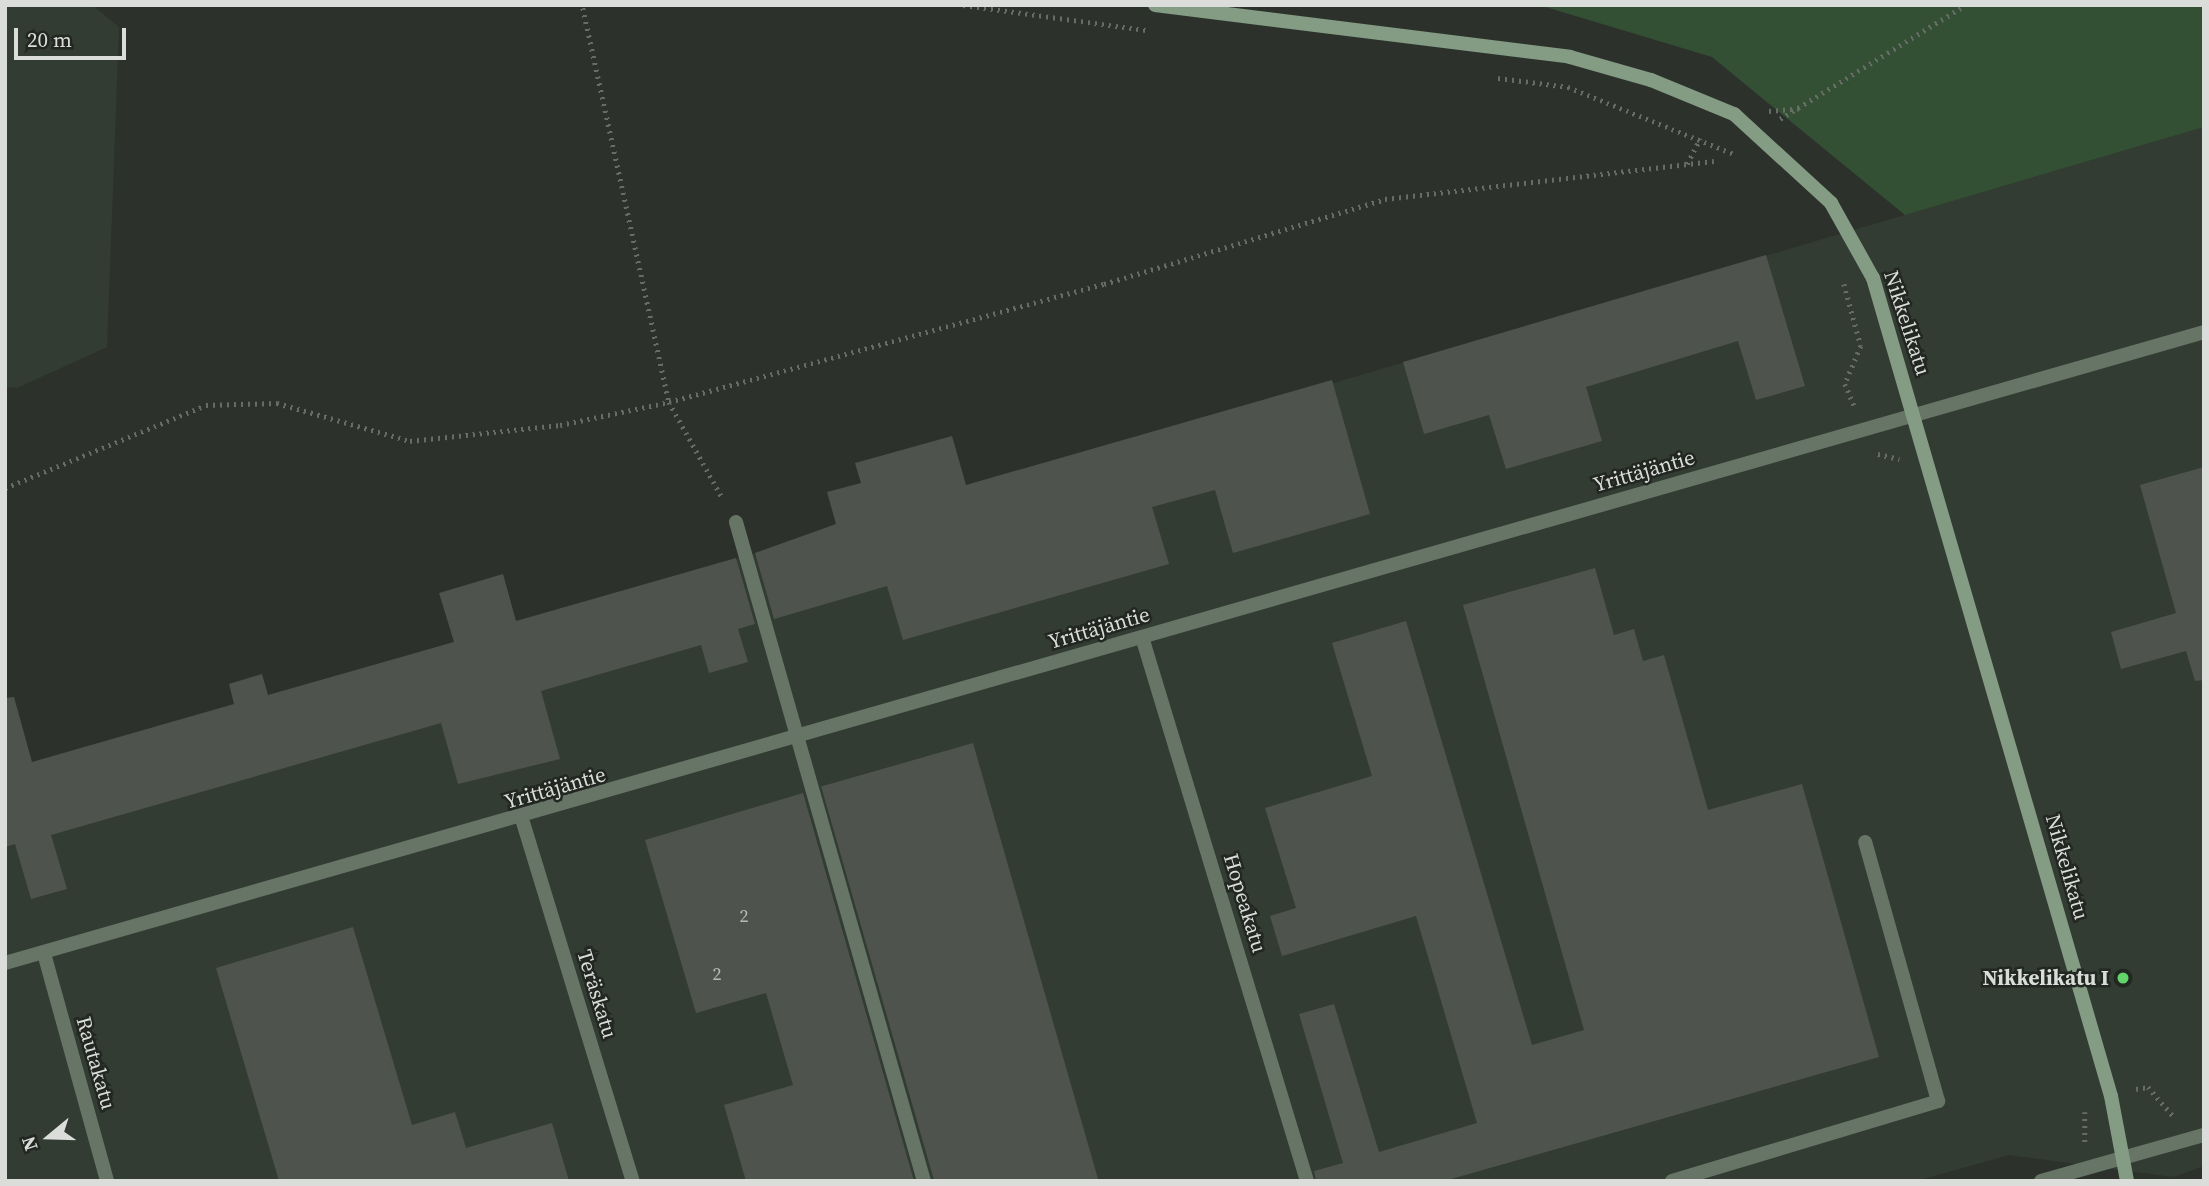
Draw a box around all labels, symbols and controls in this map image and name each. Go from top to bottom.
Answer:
scale bar [18,14,130,58]
text: 20 m [27,25,72,54]
street label: Nikkelikatu [1878,268,1936,378]
street label: Yrittäjäntie [1590,445,1698,497]
street label: Yrittäjäntie [1045,602,1153,654]
street label: Yrittäjäntie [501,762,609,814]
street label: Nikkelikatu [2040,811,2094,923]
street label: Hopeakatu [1218,850,1272,956]
house number: 2 [740,905,748,927]
street label: Teräskatu [572,947,622,1041]
house number: 2 [713,963,721,985]
place label: Nikkelikatu I [1983,965,2109,991]
marker: Nikkelikatu I [2115,970,2131,986]
street label: Rautakatu [71,1014,121,1112]
north arrow [14,1102,84,1172]
text: N [15,1133,44,1155]

